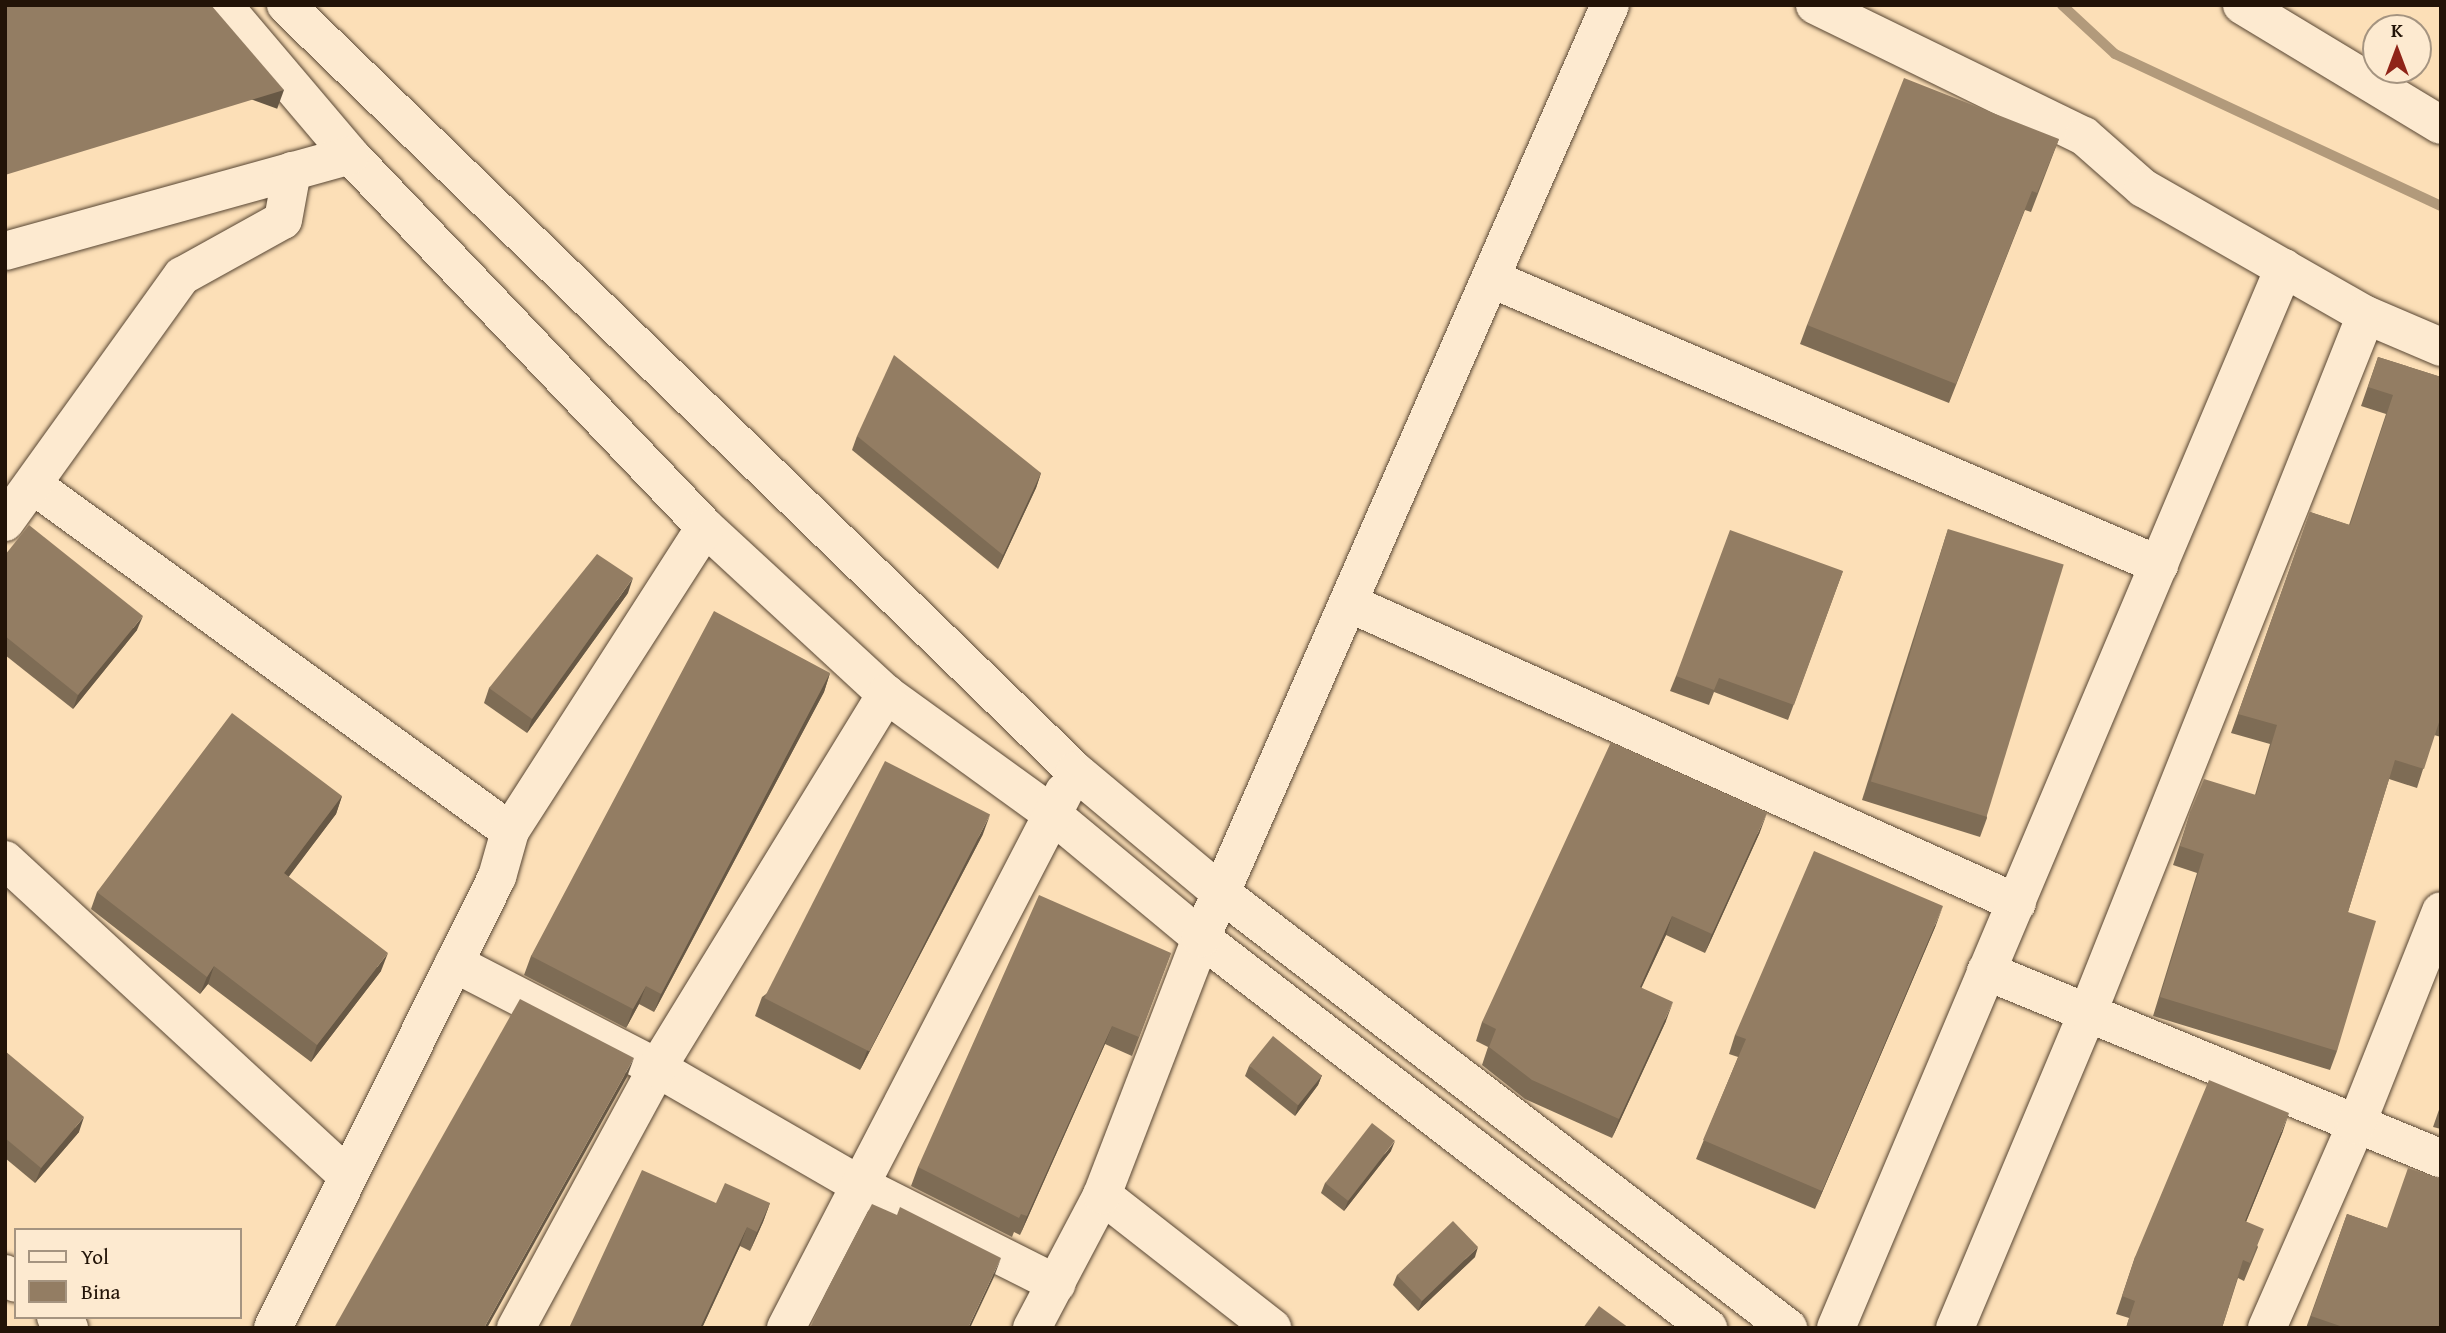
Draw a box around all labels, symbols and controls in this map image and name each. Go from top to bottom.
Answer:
north arrow [2362,14,2432,84]
text: K [2391,16,2403,44]
legend [14,1228,242,1319]
text: Yol [81,1241,109,1272]
text: Bina [81,1276,121,1307]

